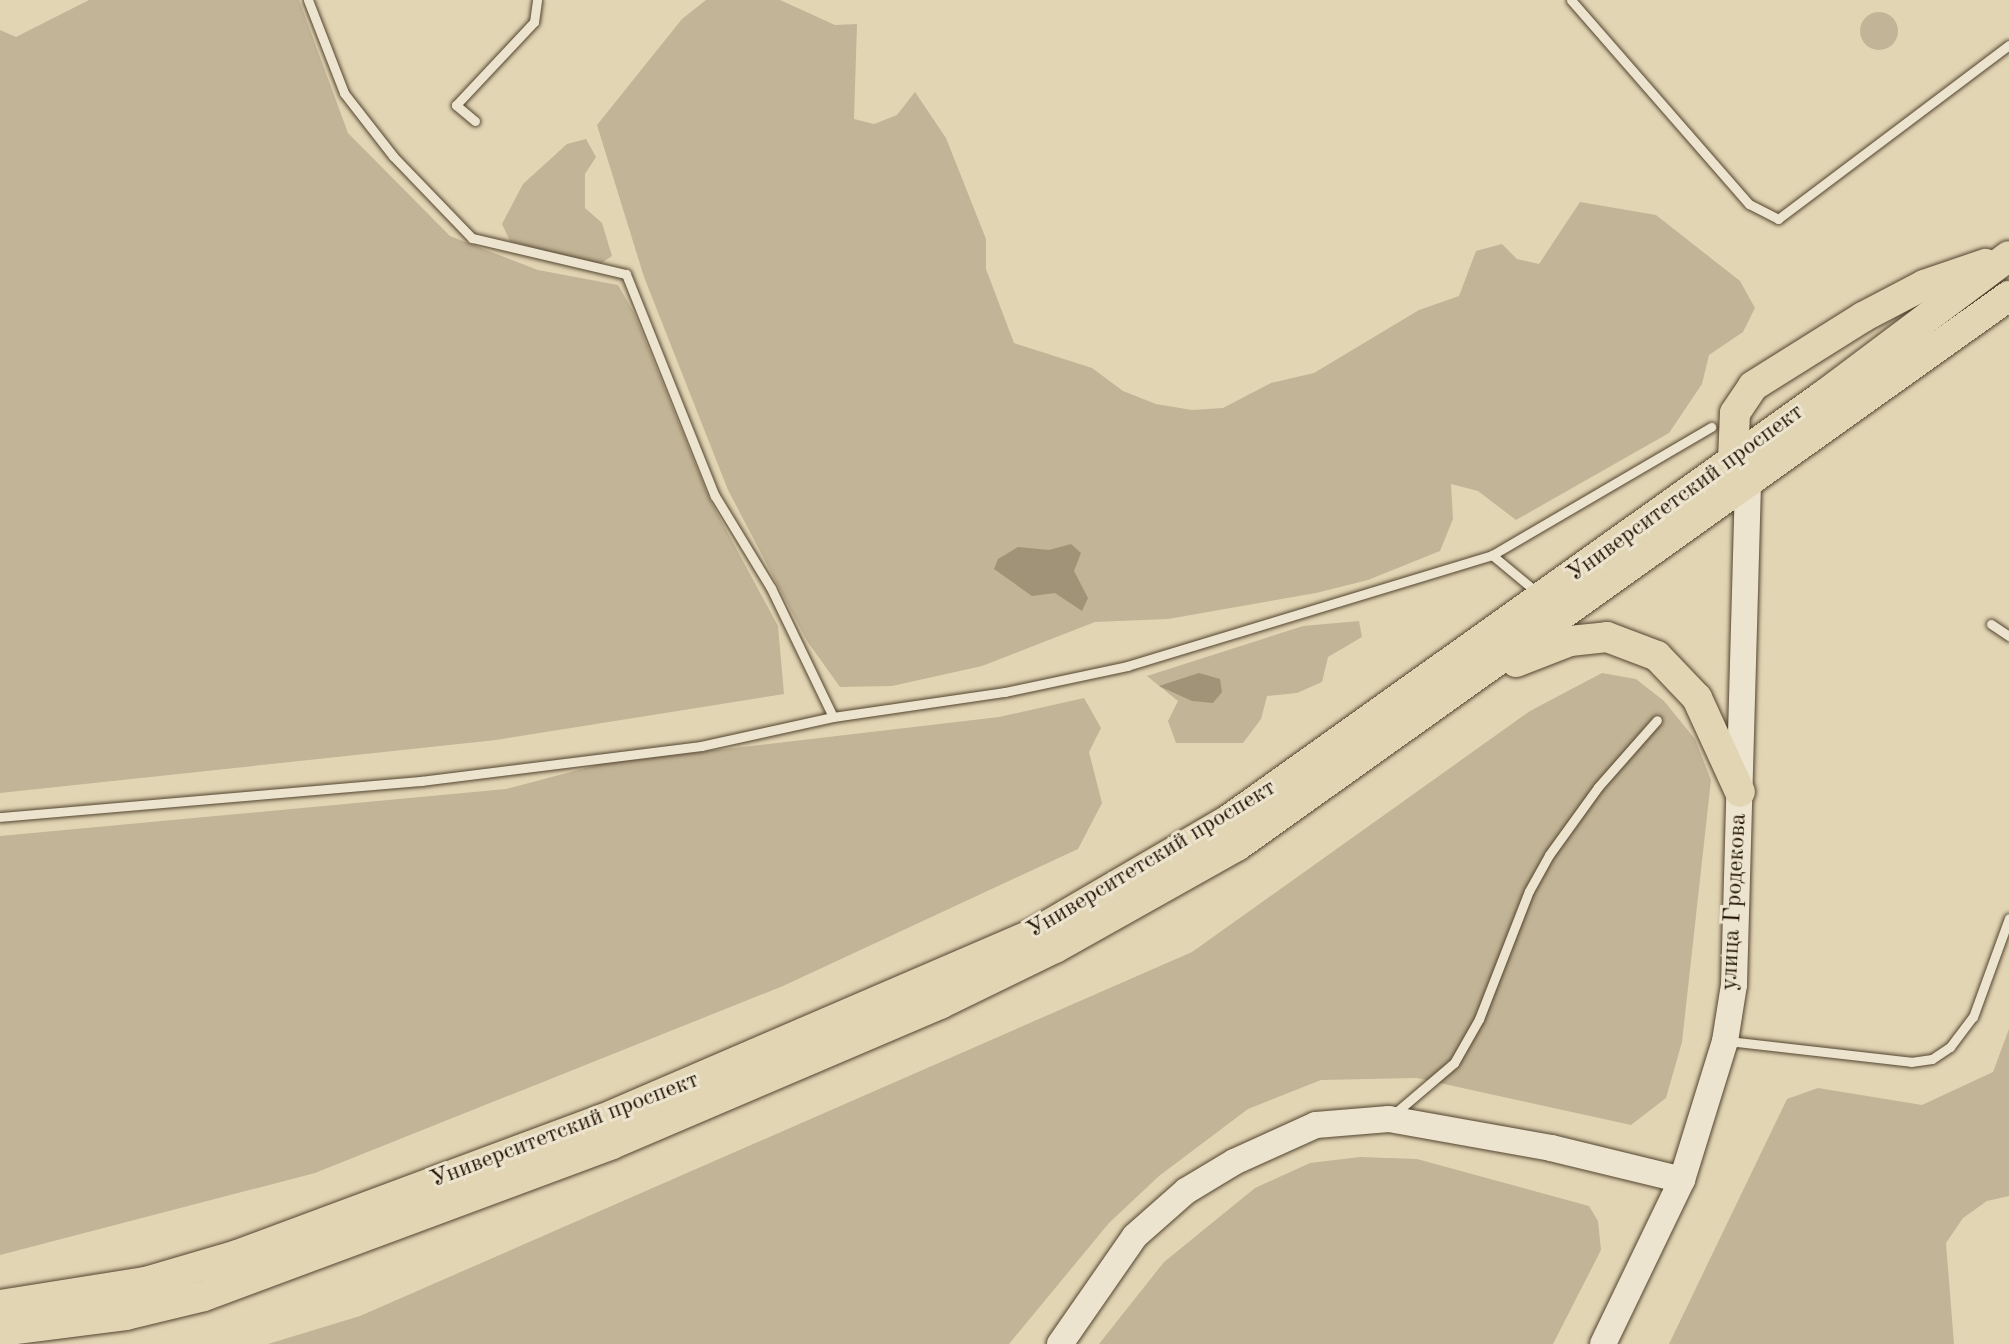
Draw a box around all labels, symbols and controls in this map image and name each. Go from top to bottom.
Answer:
street label: Университетский проспект [1562,399,1810,589]
street label: Университетский проспект [1022,774,1282,946]
street label: улица Гродекова [1716,813,1754,991]
street label: Университетский проспект [427,1066,703,1196]

